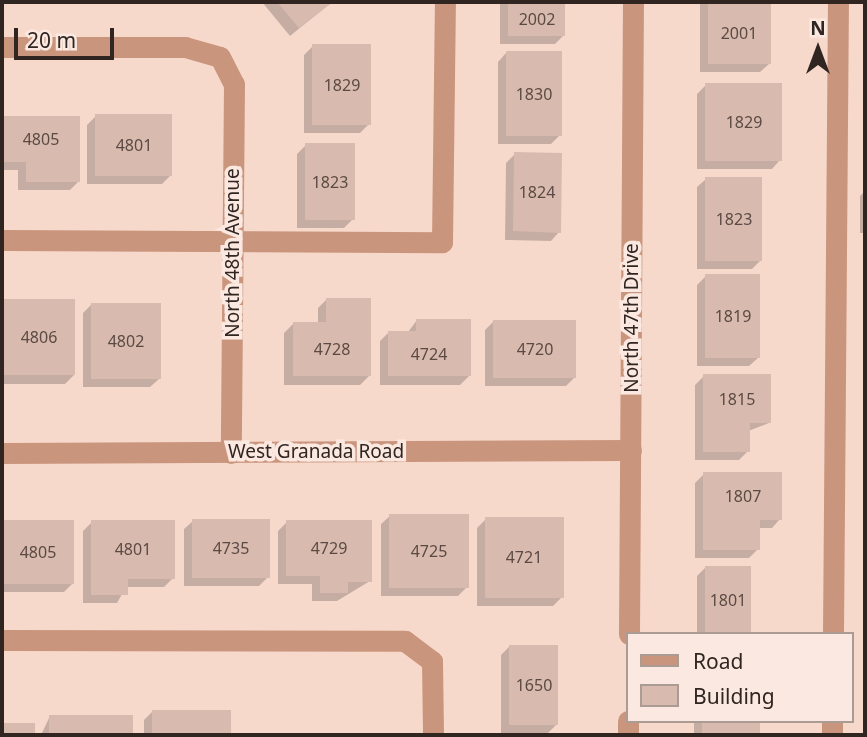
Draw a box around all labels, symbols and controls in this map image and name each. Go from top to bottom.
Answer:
house number: 2002 [519,9,555,29]
scale bar [18,14,117,58]
north arrow [783,14,853,84]
text: N [810,15,826,41]
house number: 2001 [721,23,757,43]
text: 20 m [27,26,76,54]
house number: 1829 [324,75,360,95]
house number: 1830 [516,84,552,104]
house number: 1829 [726,112,762,132]
house number: 4805 [23,129,59,149]
house number: 4801 [116,135,152,155]
street label: North 48th Avenue [222,168,244,338]
house number: 1823 [312,172,348,192]
house number: 1824 [519,182,555,202]
house number: 1823 [716,209,752,229]
street label: North 47th Drive [621,243,643,393]
house number: 1819 [715,306,751,326]
house number: 4806 [21,327,57,347]
house number: 4802 [108,331,144,351]
house number: 4728 [314,339,350,359]
house number: 4720 [517,339,553,359]
house number: 4724 [411,344,447,364]
house number: 1815 [719,389,755,409]
street label: West Granada Road [228,441,404,463]
house number: 1807 [725,486,761,506]
house number: 4735 [213,538,249,558]
house number: 4729 [311,538,347,558]
house number: 4801 [115,539,151,559]
house number: 4725 [411,541,447,561]
house number: 4805 [20,542,56,562]
house number: 4721 [506,547,542,567]
house number: 1801 [710,590,746,610]
legend [626,632,853,723]
text: Road [693,647,743,675]
house number: 1650 [516,675,552,695]
text: Building [693,682,775,710]

